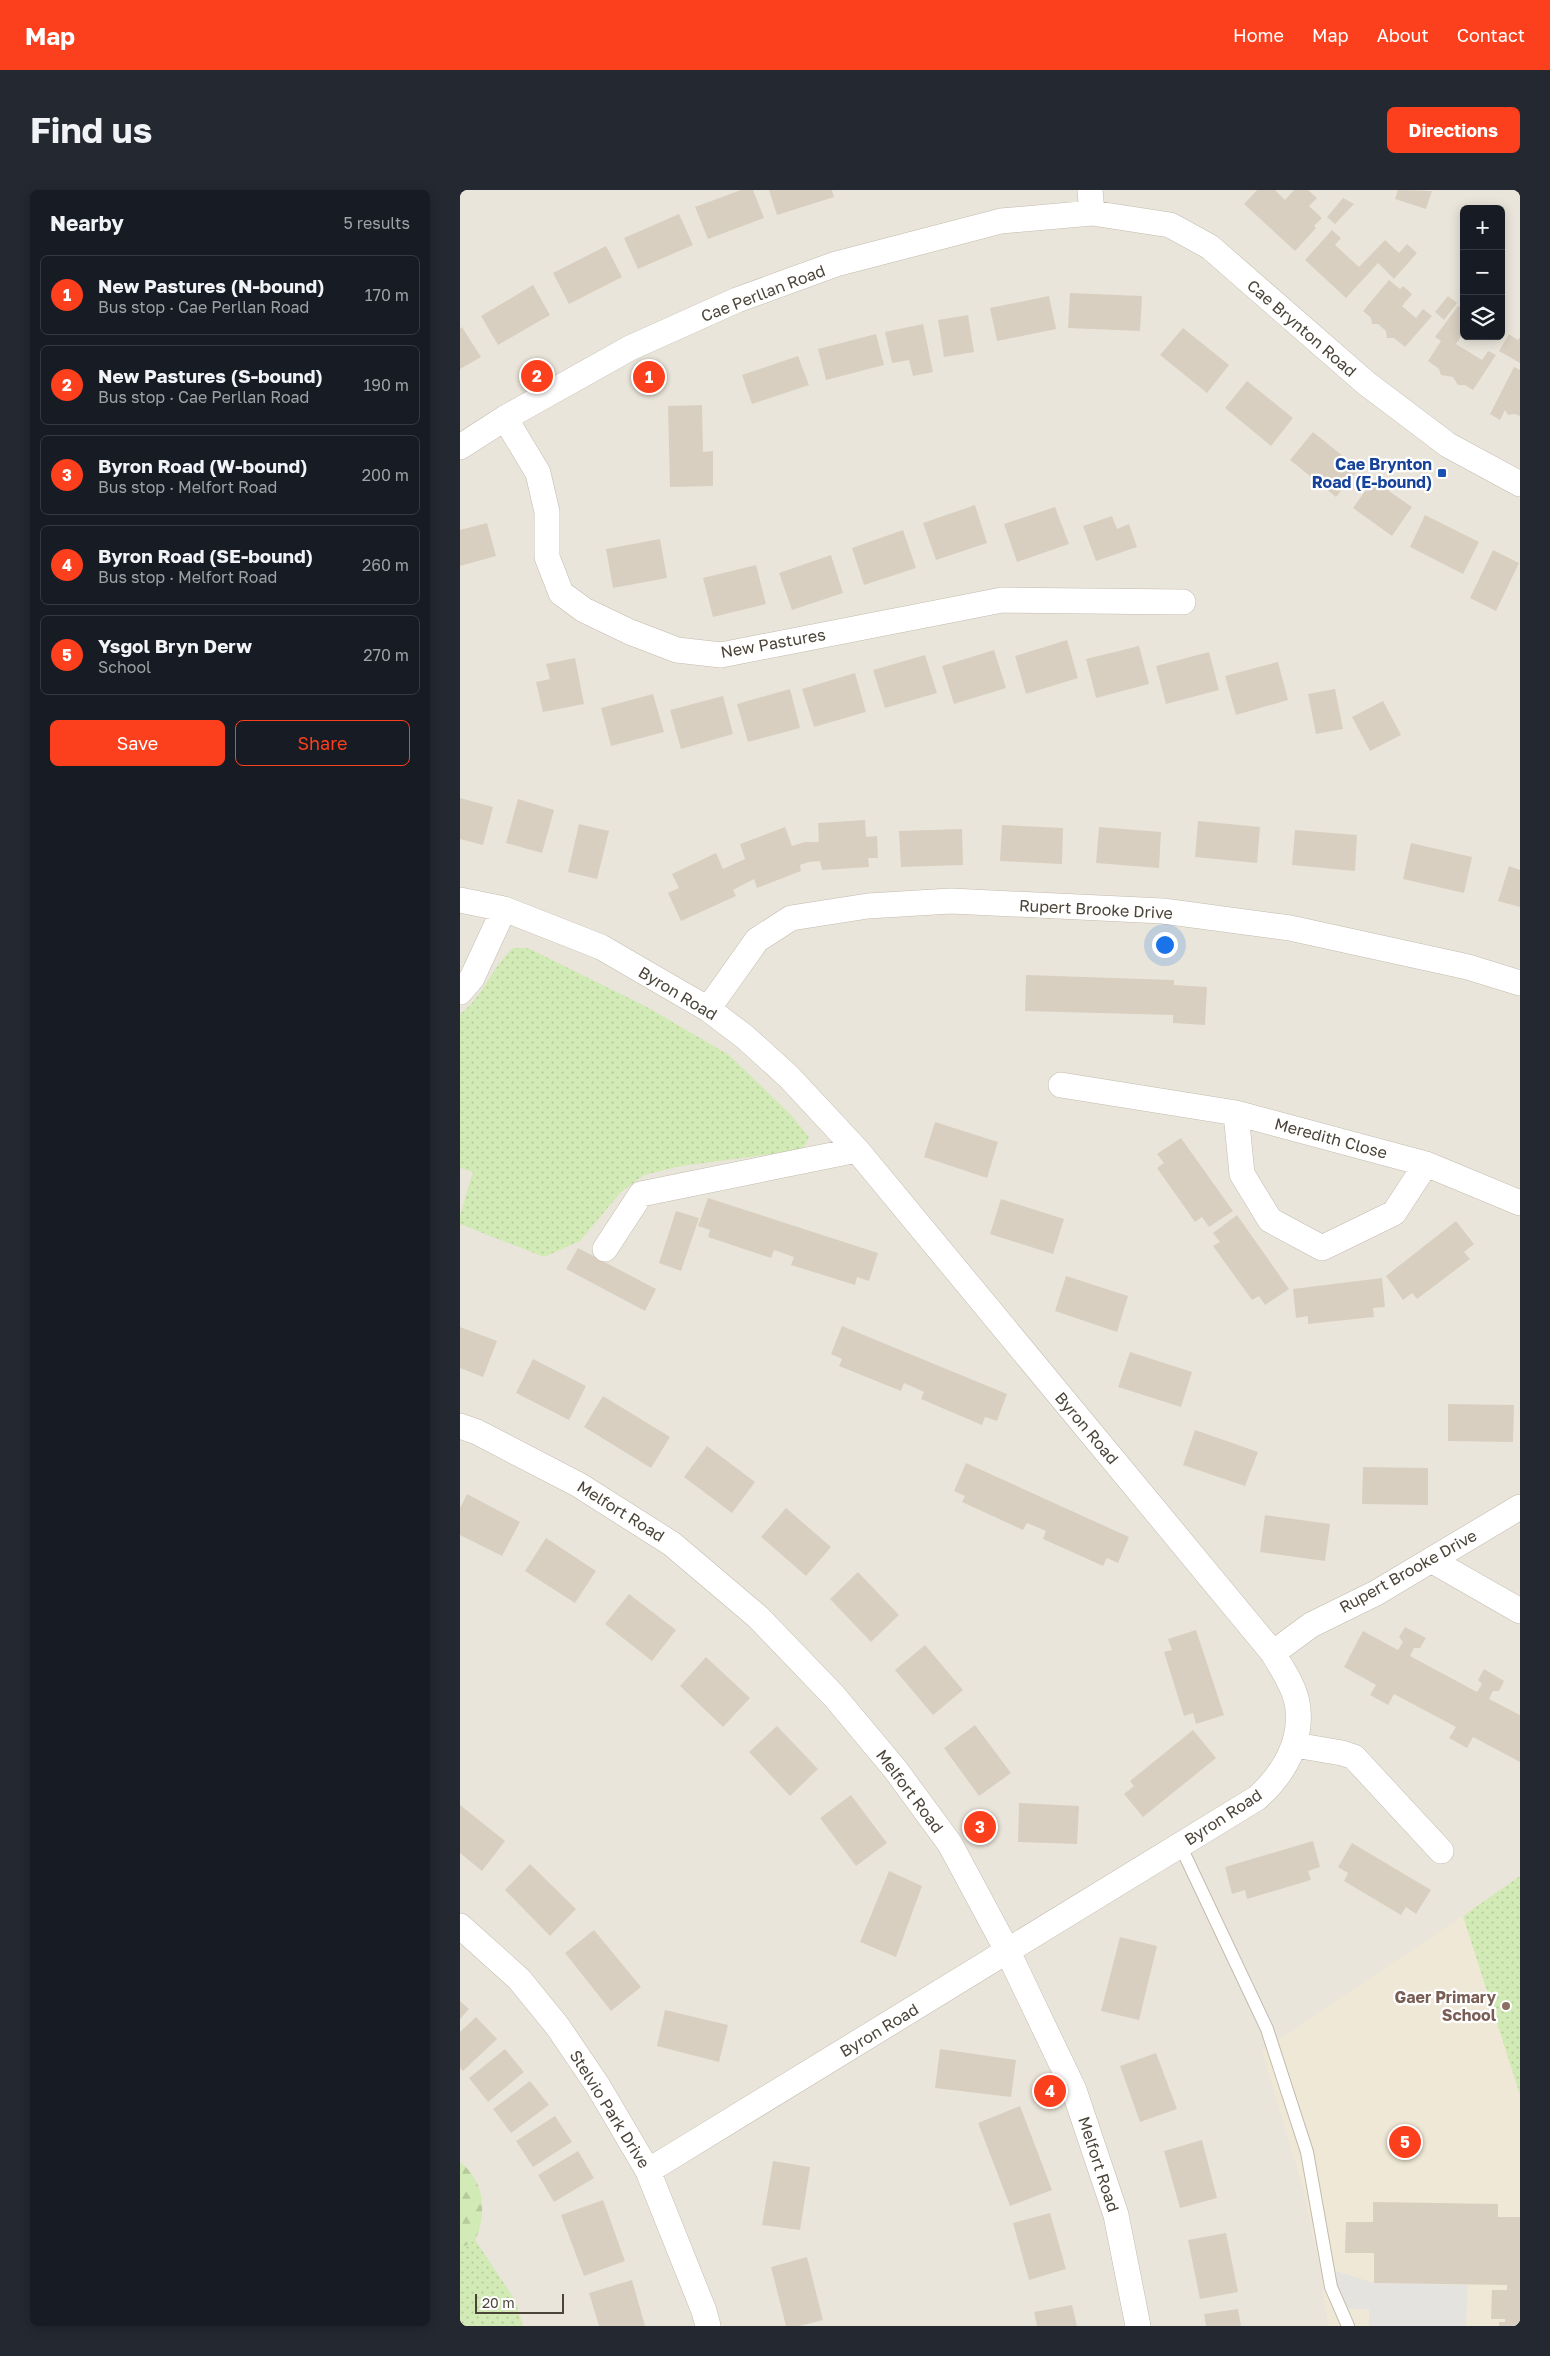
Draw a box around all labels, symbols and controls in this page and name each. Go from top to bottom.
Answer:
text: Map [25,21,75,50]
text: Home [1233,24,1284,46]
text: Map [1312,24,1349,46]
text: About [1377,24,1429,46]
text: Contact [1457,24,1525,46]
button: Directions [1387,107,1520,153]
text: Find us [30,109,152,151]
map controls [1460,205,1505,340]
button: + [1460,205,1505,250]
text: Nearby [50,210,124,236]
text: 5 results [344,213,410,233]
button: − [1460,250,1505,295]
street label: Cae Perllan Road [698,260,828,326]
text: New Pastures (N-bound) [98,274,324,297]
street label: Cae Brynton Road [1243,275,1361,381]
text: 1 [63,285,71,305]
text: 170 m [365,285,409,305]
button: layers [1460,295,1505,340]
text: Bus stop · Cae Perllan Road [98,297,309,317]
pin: 2 [521,357,553,395]
pin: 1 [633,358,665,396]
text: New Pastures (S-bound) [98,364,323,387]
text: 2 [62,375,72,395]
text: 190 m [363,375,409,395]
text: Bus stop · Cae Perllan Road [98,387,309,407]
text: Byron Road (W-bound) [98,454,307,477]
place label: Cae Brynton Road (E-bound) [1312,454,1432,492]
text: 3 [62,465,72,485]
text: 200 m [362,465,409,485]
marker: Cae Brynton Road (E-bound) [1436,467,1448,479]
text: Bus stop · Melfort Road [98,477,277,497]
text: Byron Road (SE-bound) [98,544,313,567]
text: 4 [62,555,72,575]
text: 260 m [362,555,409,575]
text: Bus stop · Melfort Road [98,567,277,587]
street label: New Pastures [719,624,827,662]
text: Ysgol Bryn Derw [98,634,252,657]
text: 5 [62,645,72,665]
text: 270 m [363,645,409,665]
text: School [98,657,151,677]
button: Save [50,720,225,766]
button: Share [235,720,410,766]
street label: Rupert Brooke Drive [1019,895,1173,923]
your location [1152,932,1178,958]
street label: Byron Road [635,962,721,1024]
street label: Meredith Close [1272,1113,1390,1163]
street label: Byron Road [1051,1388,1123,1468]
street label: Melfort Road [574,1476,668,1546]
street label: Rupert Brooke Drive [1336,1525,1480,1617]
street label: Melfort Road [872,1745,948,1837]
street label: Byron Road [1181,1785,1265,1849]
pin: 3 [964,1808,996,1846]
place label: Gaer Primary School [1394,1987,1497,2025]
street label: Byron Road [836,1999,922,2061]
marker: Gaer Primary School [1500,2000,1512,2012]
street label: Stelvio Park Drive [566,2046,654,2172]
pin: 4 [1034,2072,1066,2110]
street label: Melfort Road [1074,2114,1124,2214]
pin: 5 [1389,2123,1421,2161]
scale bar [475,2291,564,2314]
text: 20 m [482,2294,515,2311]

